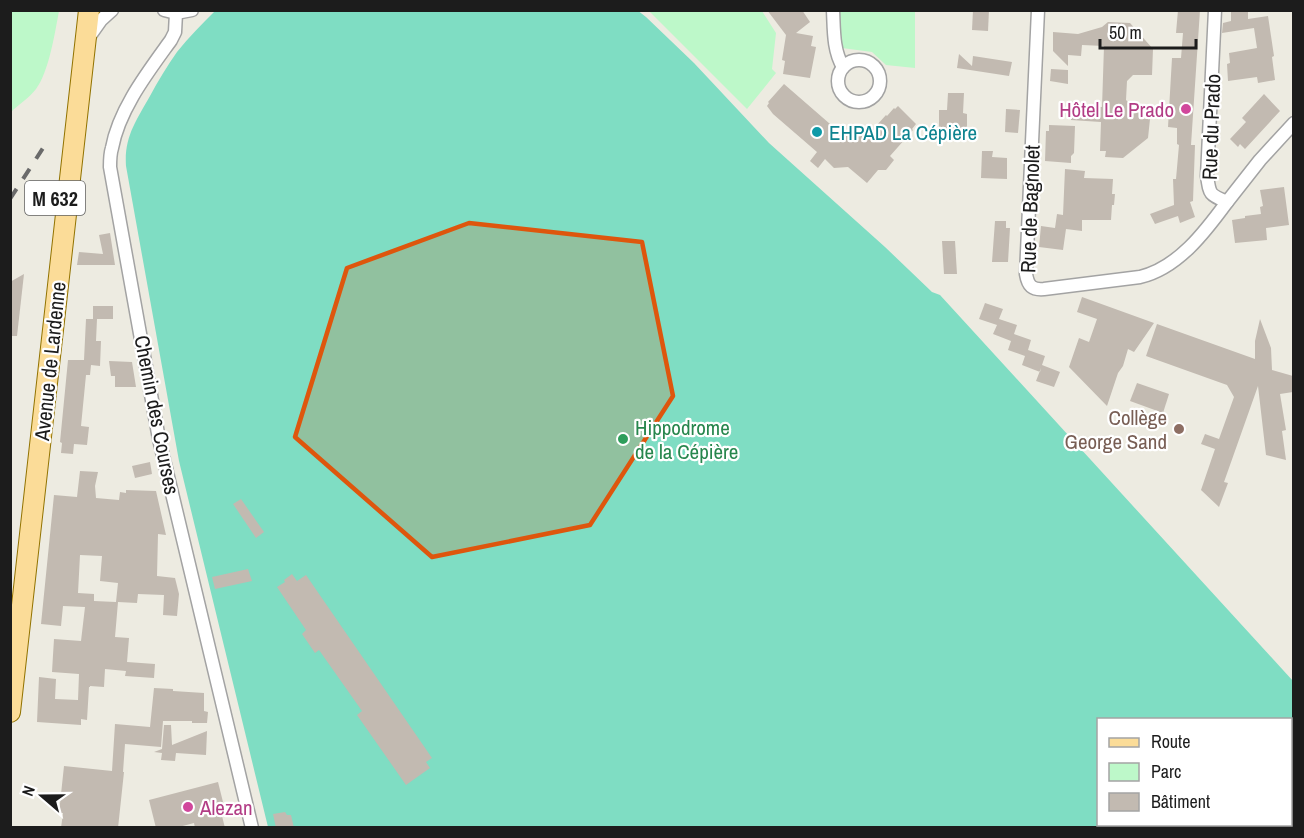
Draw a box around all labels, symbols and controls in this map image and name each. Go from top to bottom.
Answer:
scale bar [1100,12,1196,50]
text: 50 m [1109,20,1142,45]
street label: Rue du Prado [1195,73,1227,181]
place label: Hôtel Le Prado [1059,95,1174,124]
marker: Hôtel Le Prado [1179,102,1193,116]
place label: EHPAD La Cépière [829,118,977,147]
marker: EHPAD La Cépière [810,125,824,139]
street label: Rue de Bagnolet [1013,144,1047,274]
road number: M 632 [25,181,85,215]
street label: Avenue de Lardenne [27,280,73,443]
street label: Chemin des Courses [127,333,187,497]
place label: Collège George Sand [1065,403,1167,456]
place label: Hippodrome de la Cépière [635,413,738,466]
marker: Collège George Sand [1172,422,1186,436]
marker: Hippodrome de la Cépière [616,432,630,446]
legend [1097,718,1292,826]
text: Route [1151,729,1190,754]
text: Parc [1151,759,1181,784]
north arrow [12,766,72,826]
text: N [16,783,40,799]
text: Bâtiment [1151,789,1210,814]
place label: Alezan [199,793,253,822]
marker: Alezan [181,800,195,814]

